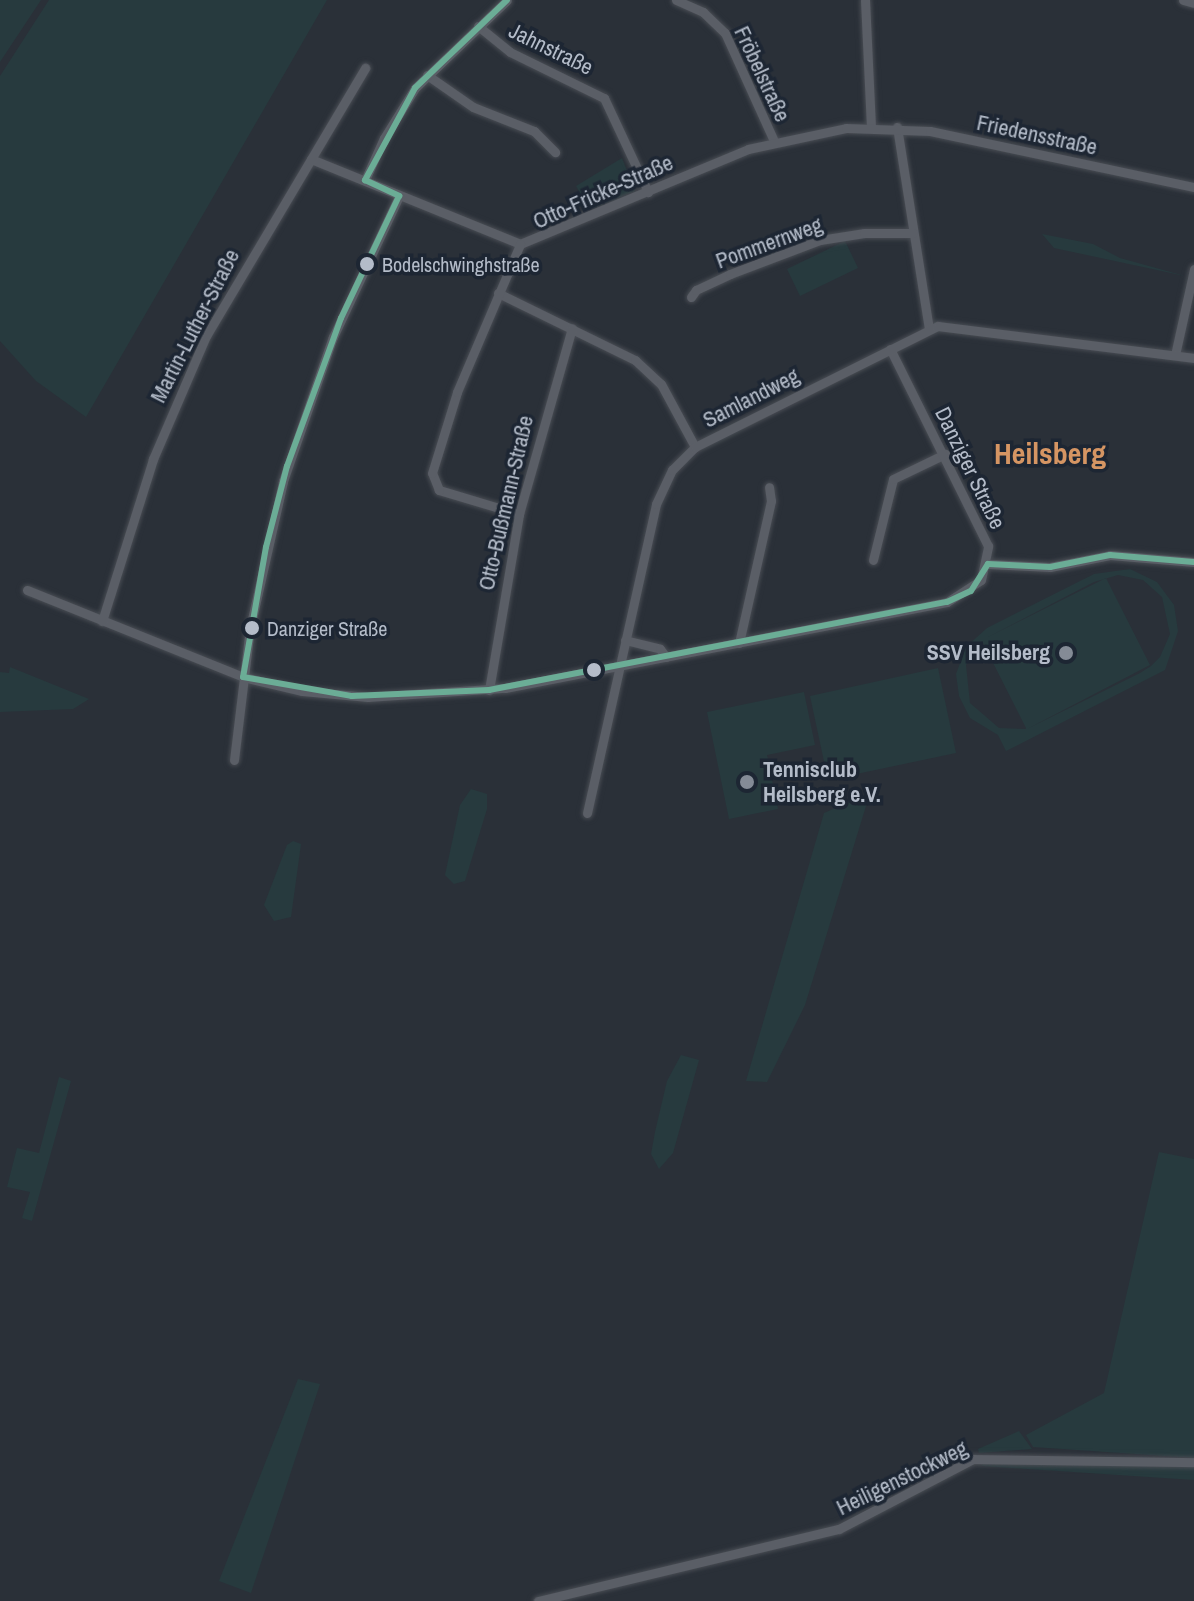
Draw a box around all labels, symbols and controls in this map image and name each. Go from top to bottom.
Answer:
street label: Jahnstraße [505,17,597,81]
street label: Fröbelstraße [728,22,796,126]
street label: Friedensstraße [974,109,1100,161]
street label: Otto-Fricke-Straße [529,149,677,235]
street label: Pommernweg [712,212,826,274]
street label: Martin-Luther-Straße [145,245,245,407]
place label: Bodelschwinghstraße [382,252,540,276]
marker: Bodelschwinghstraße [359,256,375,272]
street label: Samlandweg [699,363,803,433]
street label: Danziger Straße [929,403,1011,533]
street label: Otto-Bußmann-Straße [473,413,539,593]
district label: Heilsberg [994,435,1106,471]
place label: Danziger Straße [267,616,387,640]
marker: Danziger Straße [244,620,260,636]
place label: SSV Heilsberg [927,640,1050,666]
marker: SSV Heilsberg [1057,644,1075,662]
unlabelled marker [586,662,602,678]
place label: Tennisclub Heilsberg e.V. [763,756,881,808]
marker: Tennisclub Heilsberg e.V. [738,773,756,791]
street label: Heiligenstockweg [832,1435,972,1521]

